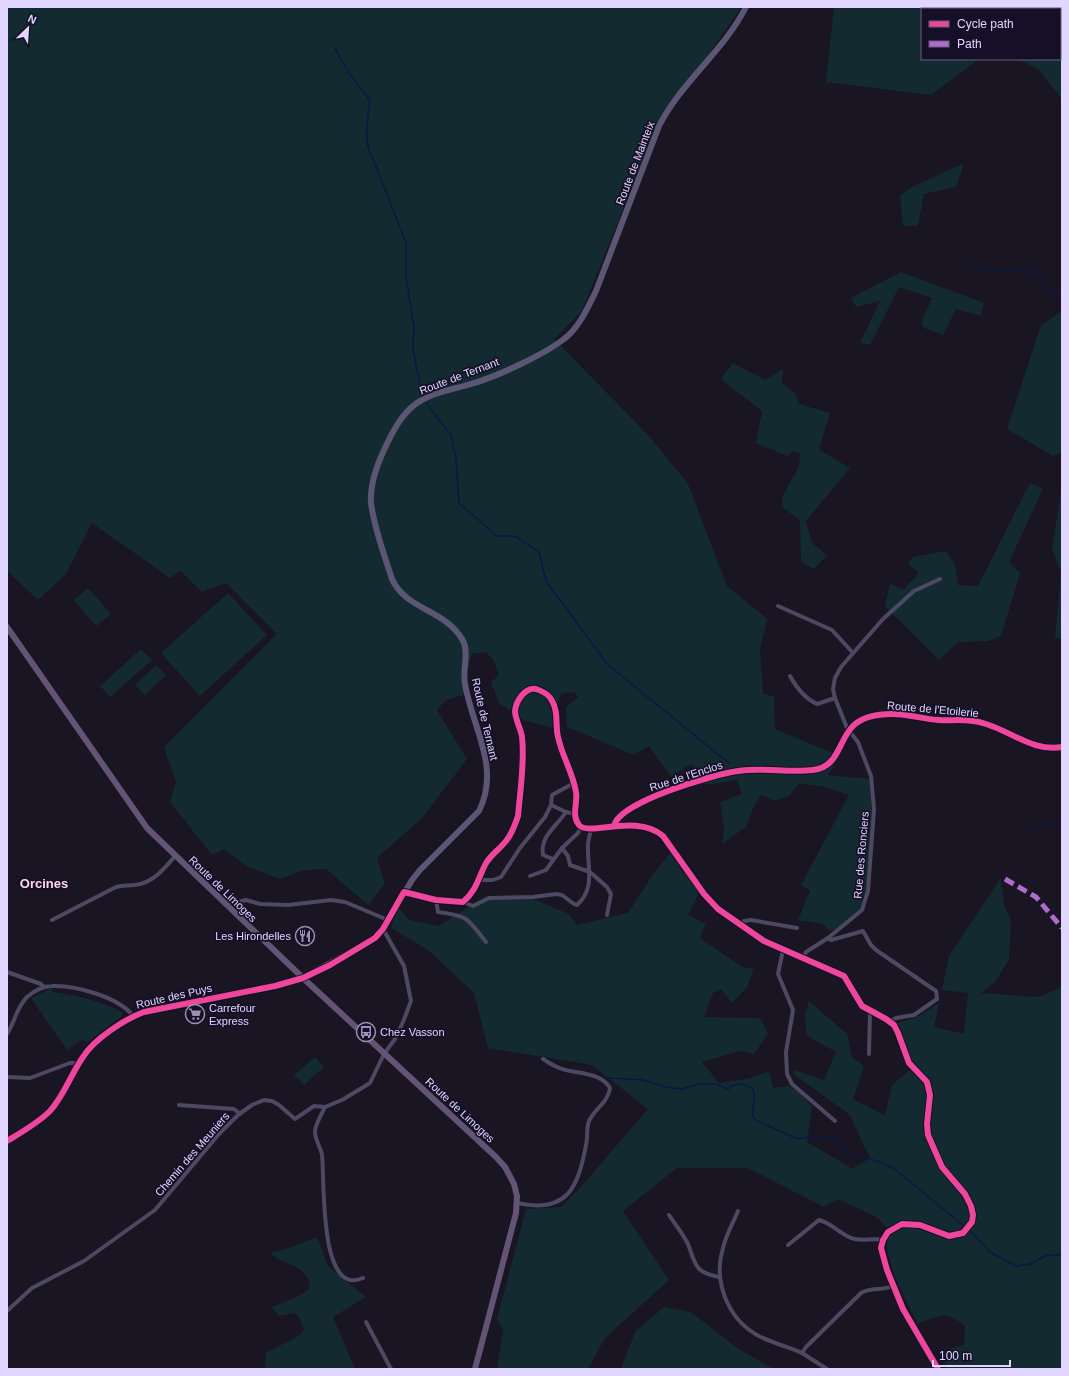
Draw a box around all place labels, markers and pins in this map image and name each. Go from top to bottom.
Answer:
restaurant icon: Les Hirondelles [294,925,316,947]
place label: Les Hirondelles [215,930,291,942]
place label: Carrefour Express [209,1002,256,1027]
supermarket icon: Carrefour Express [184,1003,206,1025]
bus stop icon: Chez Vasson [355,1021,377,1043]
place label: Chez Vasson [380,1026,445,1038]

